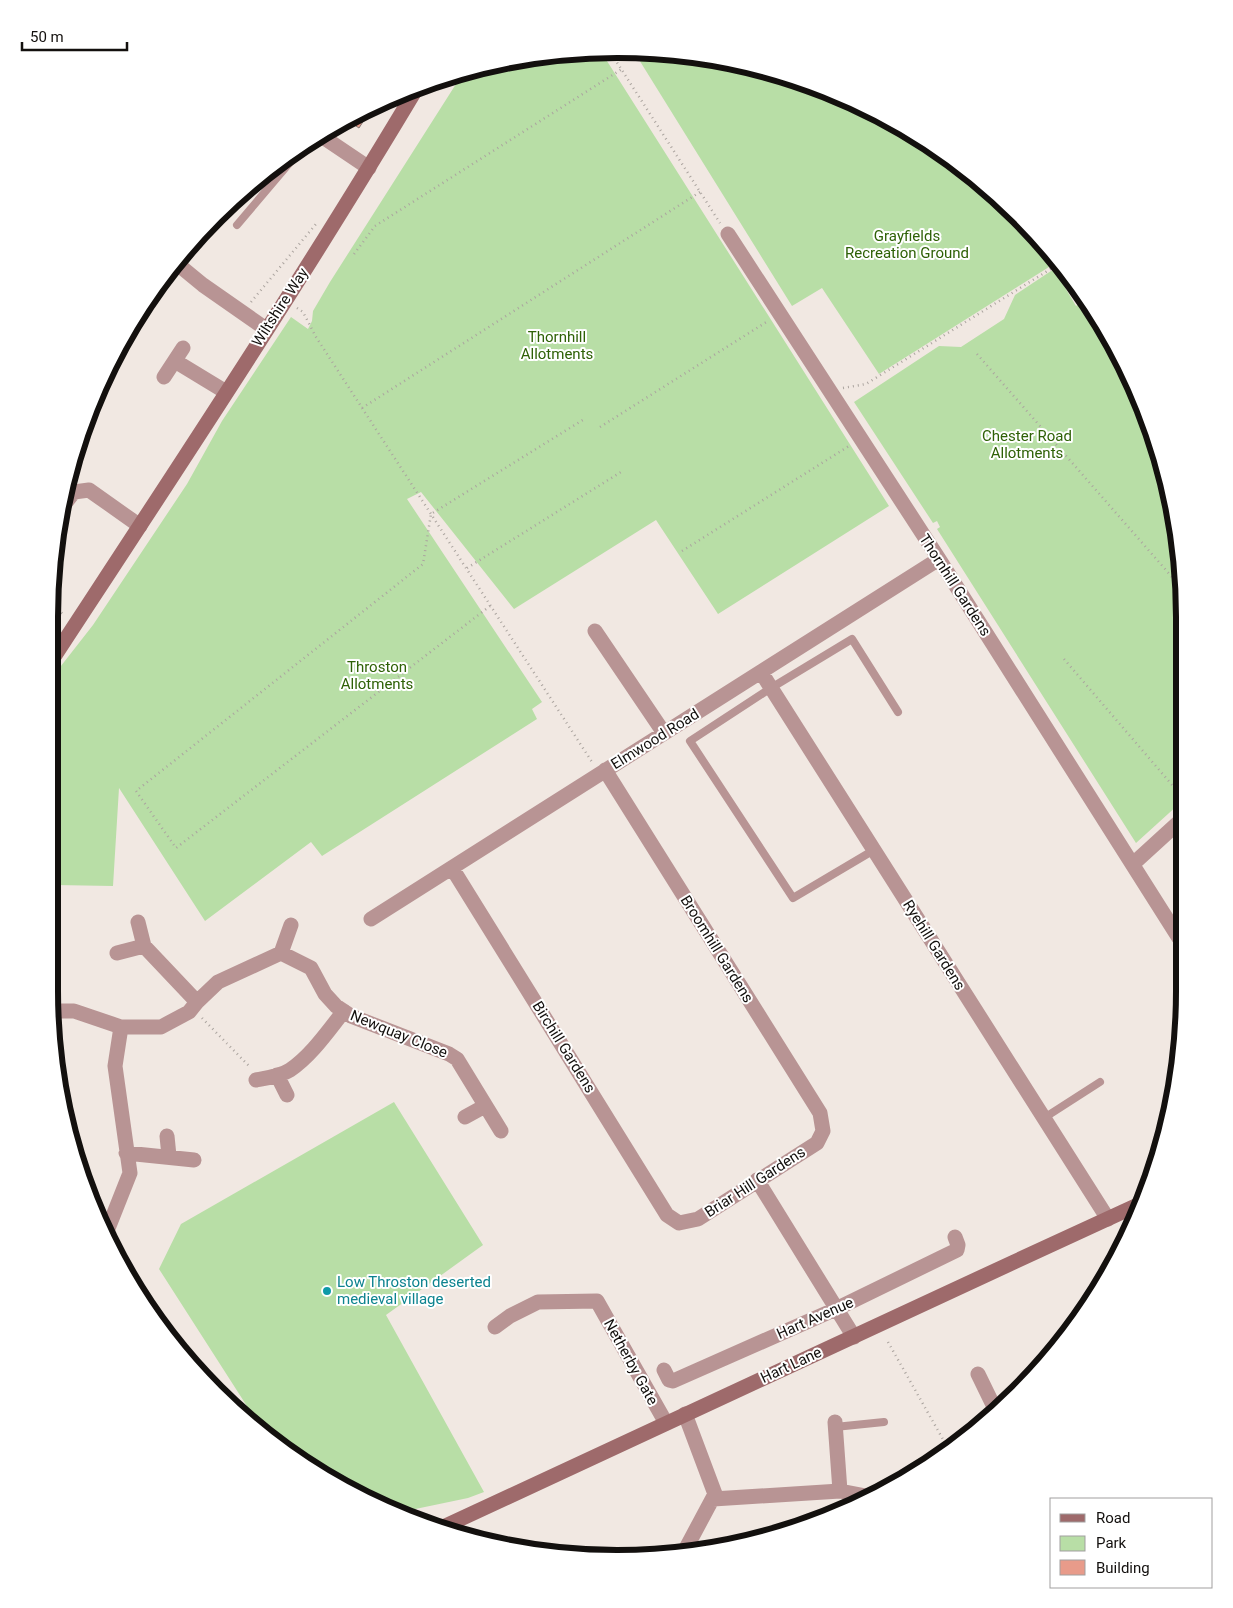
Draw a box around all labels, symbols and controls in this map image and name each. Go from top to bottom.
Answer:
scale bar [22,20,128,52]
text: 50 m [30,28,64,46]
park label: Grayfields Recreation Ground [845,227,969,262]
street label: Wiltshire Way [248,264,312,350]
park label: Thornhill Allotments [521,328,593,363]
park label: Chester Road Allotments [982,427,1072,462]
street label: Thornhill Gardens [915,531,995,639]
park label: Throston Allotments [341,658,413,693]
street label: Elmwood Road [608,705,702,773]
street label: Broomhill Gardens [677,892,757,1006]
street label: Ryehill Gardens [899,897,969,993]
street label: Birchill Gardens [529,998,599,1096]
street label: Newquay Close [348,1006,450,1062]
street label: Briar Hill Gardens [701,1143,809,1221]
place label: Low Throston deserted medieval village [337,1273,491,1308]
marker: Low Throston deserted medieval village [321,1285,333,1297]
street label: Hart Avenue [774,1293,856,1343]
street label: Netherby Gate [600,1316,662,1408]
street label: Hart Lane [758,1343,824,1387]
legend [1050,1498,1213,1588]
text: Road [1096,1509,1130,1527]
text: Park [1096,1534,1127,1552]
text: Building [1096,1559,1150,1577]

